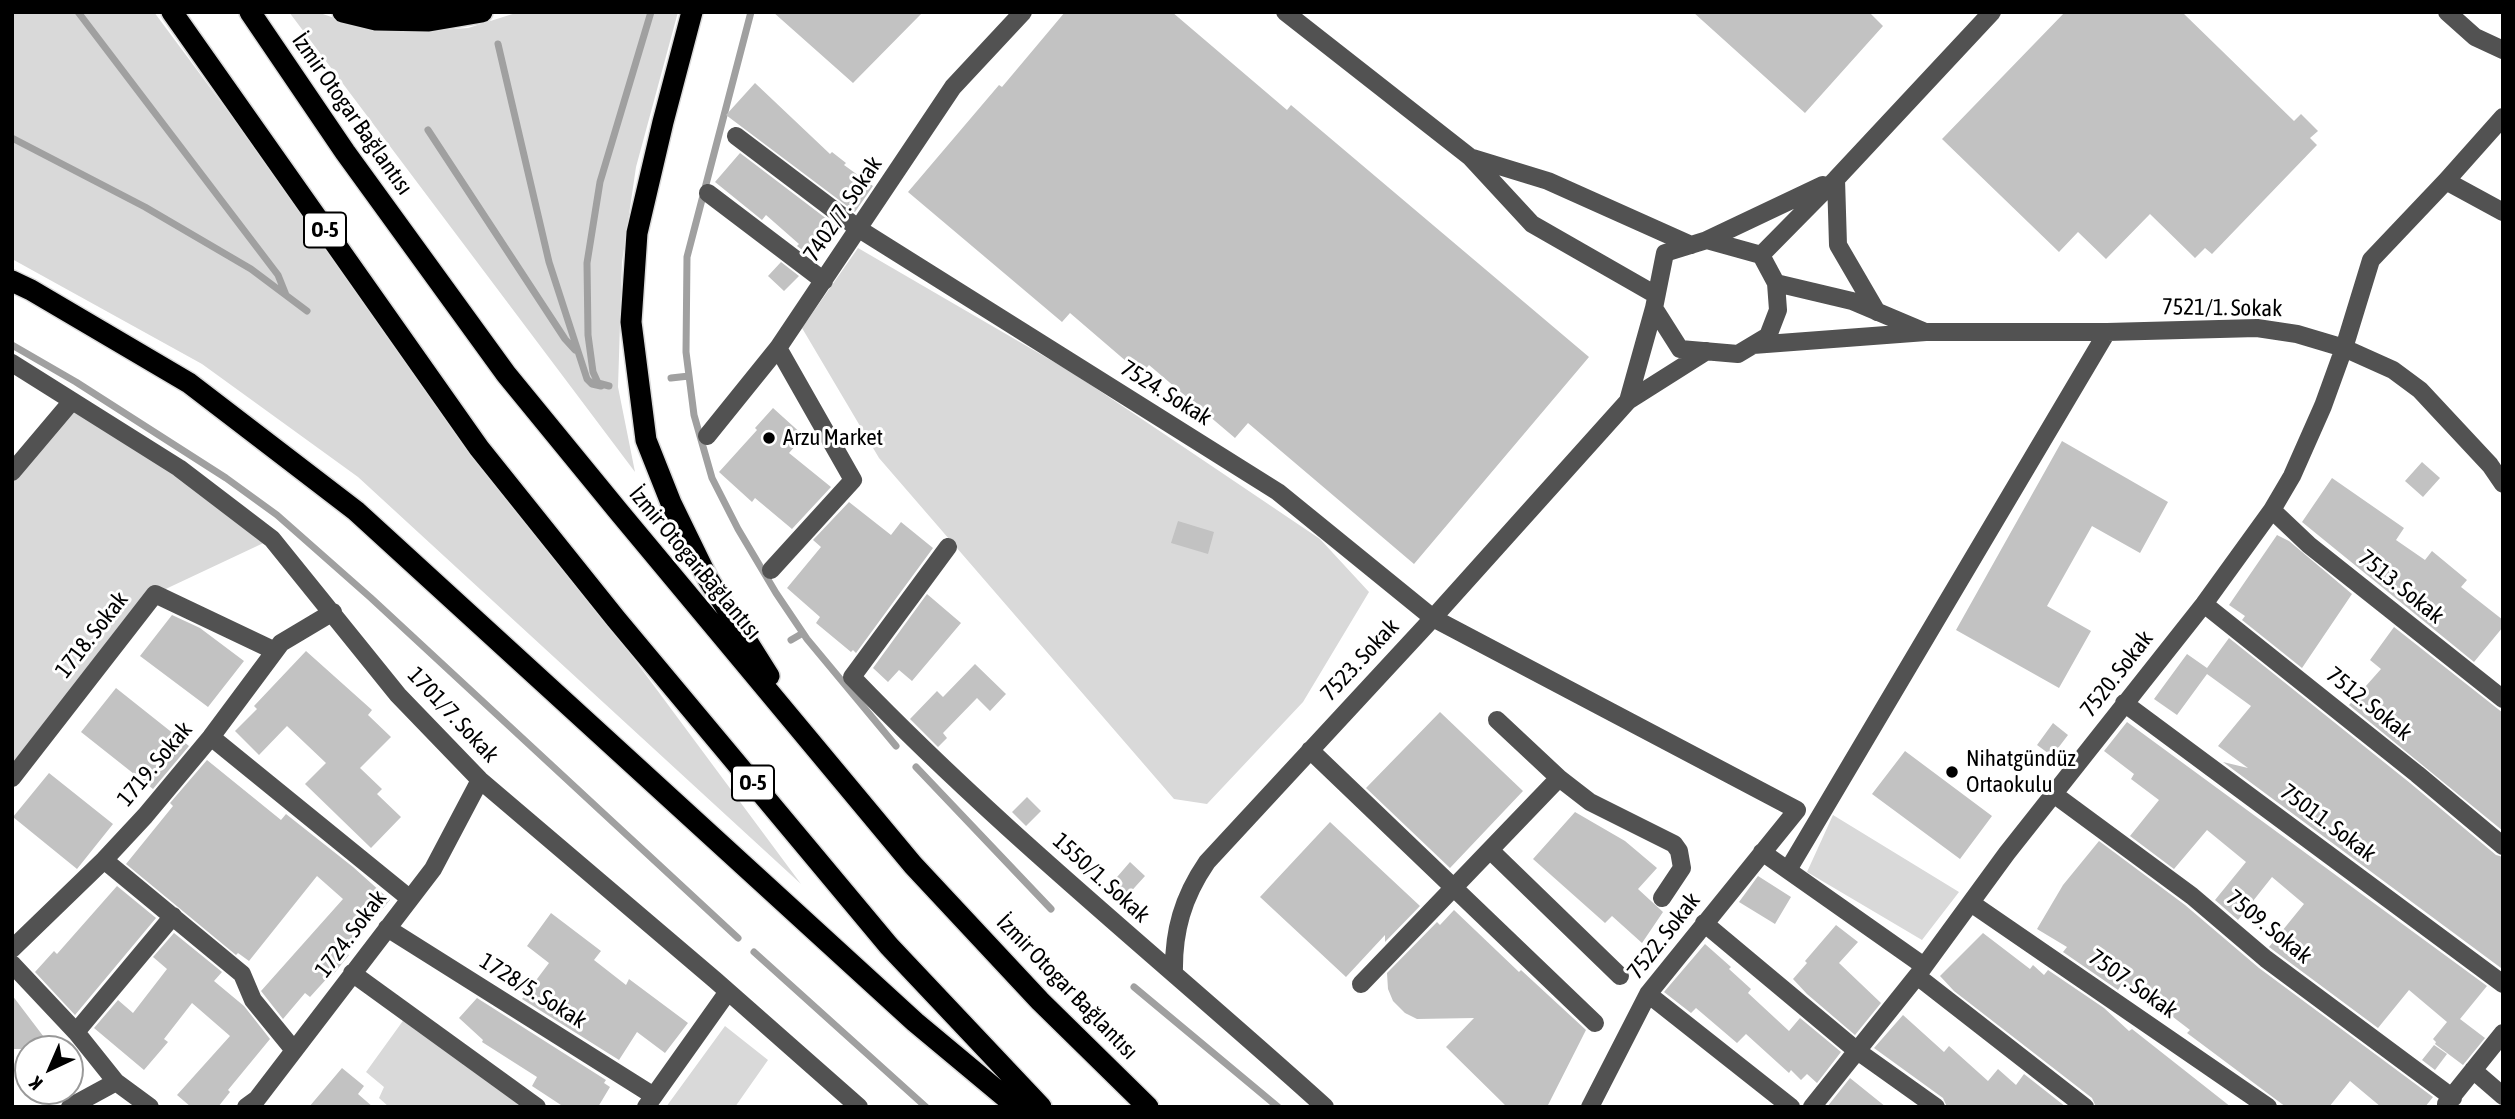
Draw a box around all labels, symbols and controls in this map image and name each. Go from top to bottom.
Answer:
street label: İzmir Otogar Bağlantısı [286,28,418,200]
street label: 7402/7. Sokak [798,151,888,267]
road number: O-5 [304,212,346,247]
street label: 7521/1. Sokak [2162,293,2282,323]
street label: 7524. Sokak [1115,354,1217,432]
place label: Arzu Market [783,424,883,452]
marker: Arzu Market [761,430,777,446]
street label: İzmir Otogar Bağlantısı [623,481,767,645]
street label: 7513. Sokak [2353,544,2449,630]
street label: 1718. Sokak [50,586,134,684]
street label: 7523. Sokak [1315,613,1405,707]
street label: 7520. Sokak [2075,625,2159,723]
street label: 7512. Sokak [2321,661,2417,747]
street label: 1701/7. Sokak [402,662,504,768]
street label: 1719. Sokak [112,716,198,812]
place label: Nihatgündüz Ortaokulu [1966,745,2076,799]
marker: Nihatgündüz Ortaokulu [1944,764,1960,780]
road number: O-5 [732,766,774,800]
street label: 75011. Sokak [2275,778,2381,868]
street label: 1550/1. Sokak [1047,827,1155,929]
street label: 7509. Sokak [2221,884,2317,970]
street label: 1724. Sokak [309,885,393,983]
street label: 7522. Sokak [1622,887,1706,985]
street label: İzmir Otogar Bağlantısı [991,909,1143,1065]
street label: 7507. Sokak [2083,943,2183,1025]
street label: 1728/5. Sokak [475,947,591,1035]
north arrow [14,1035,84,1105]
text: K [25,1073,47,1095]

